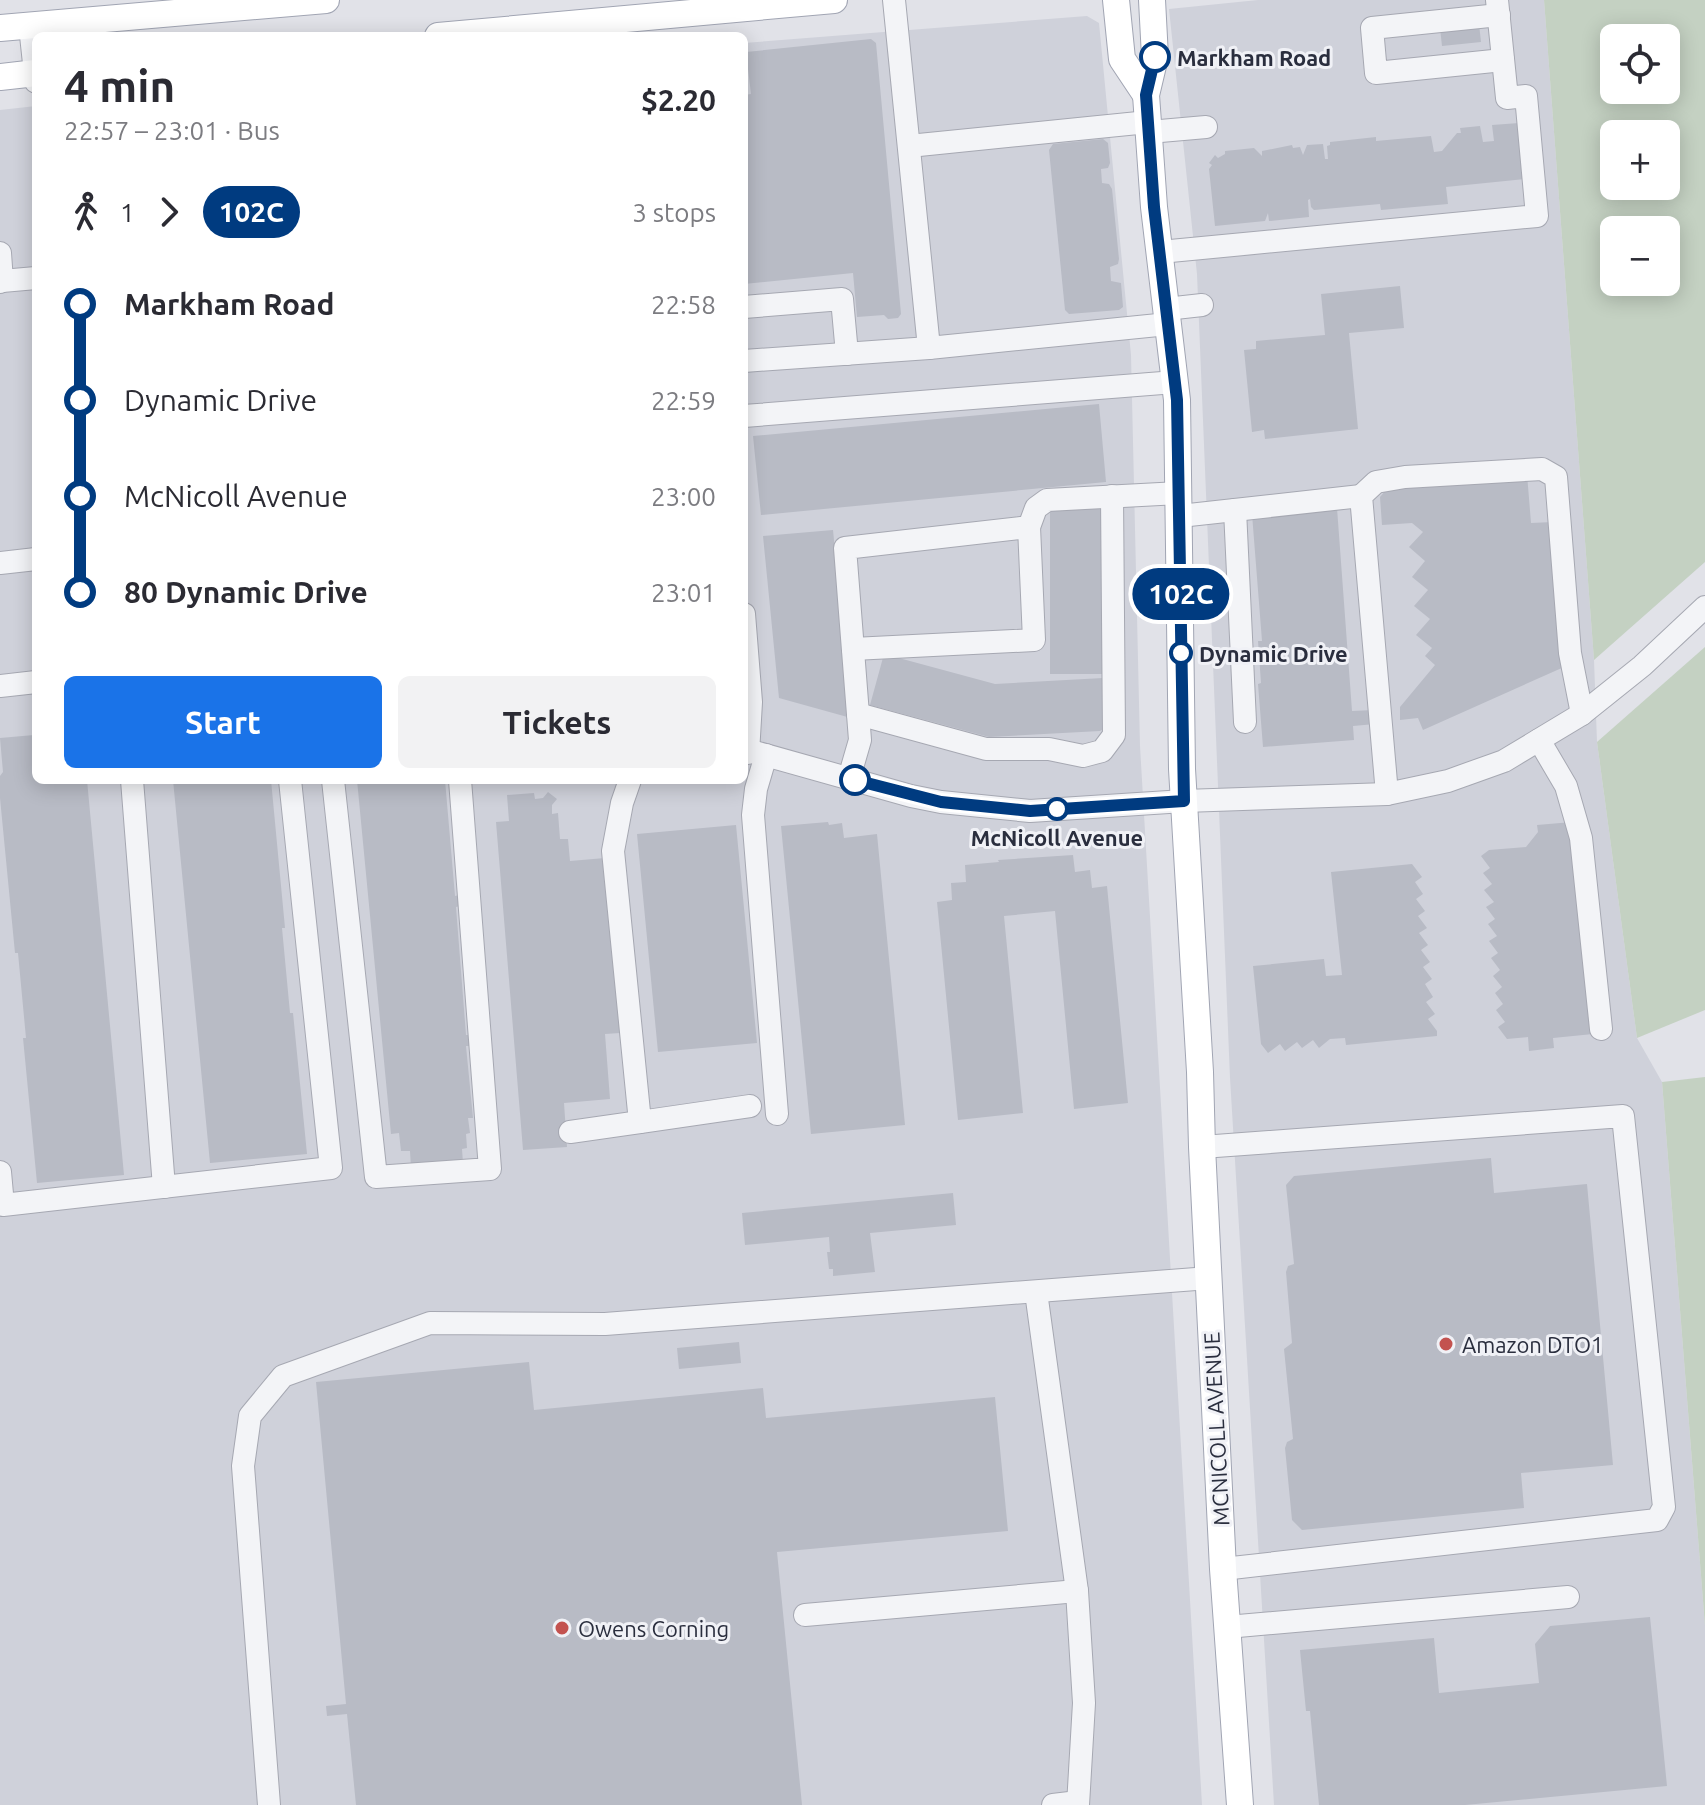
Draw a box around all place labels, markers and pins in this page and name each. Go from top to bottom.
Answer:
marker: Markham Road [1140,42,1170,72]
place label: Markham Road [1177,45,1331,70]
place label: Dynamic Drive [1199,641,1348,666]
marker: Dynamic Drive [1170,642,1192,664]
unlabelled marker [840,765,870,795]
marker: McNicoll Avenue [1046,798,1068,820]
place label: McNicoll Avenue [971,825,1143,850]
place label: Amazon DTO1 [1462,1332,1603,1357]
marker: Amazon DTO1 [1437,1335,1455,1353]
place label: Owens Corning [578,1616,729,1641]
marker: Owens Corning [553,1619,571,1637]

